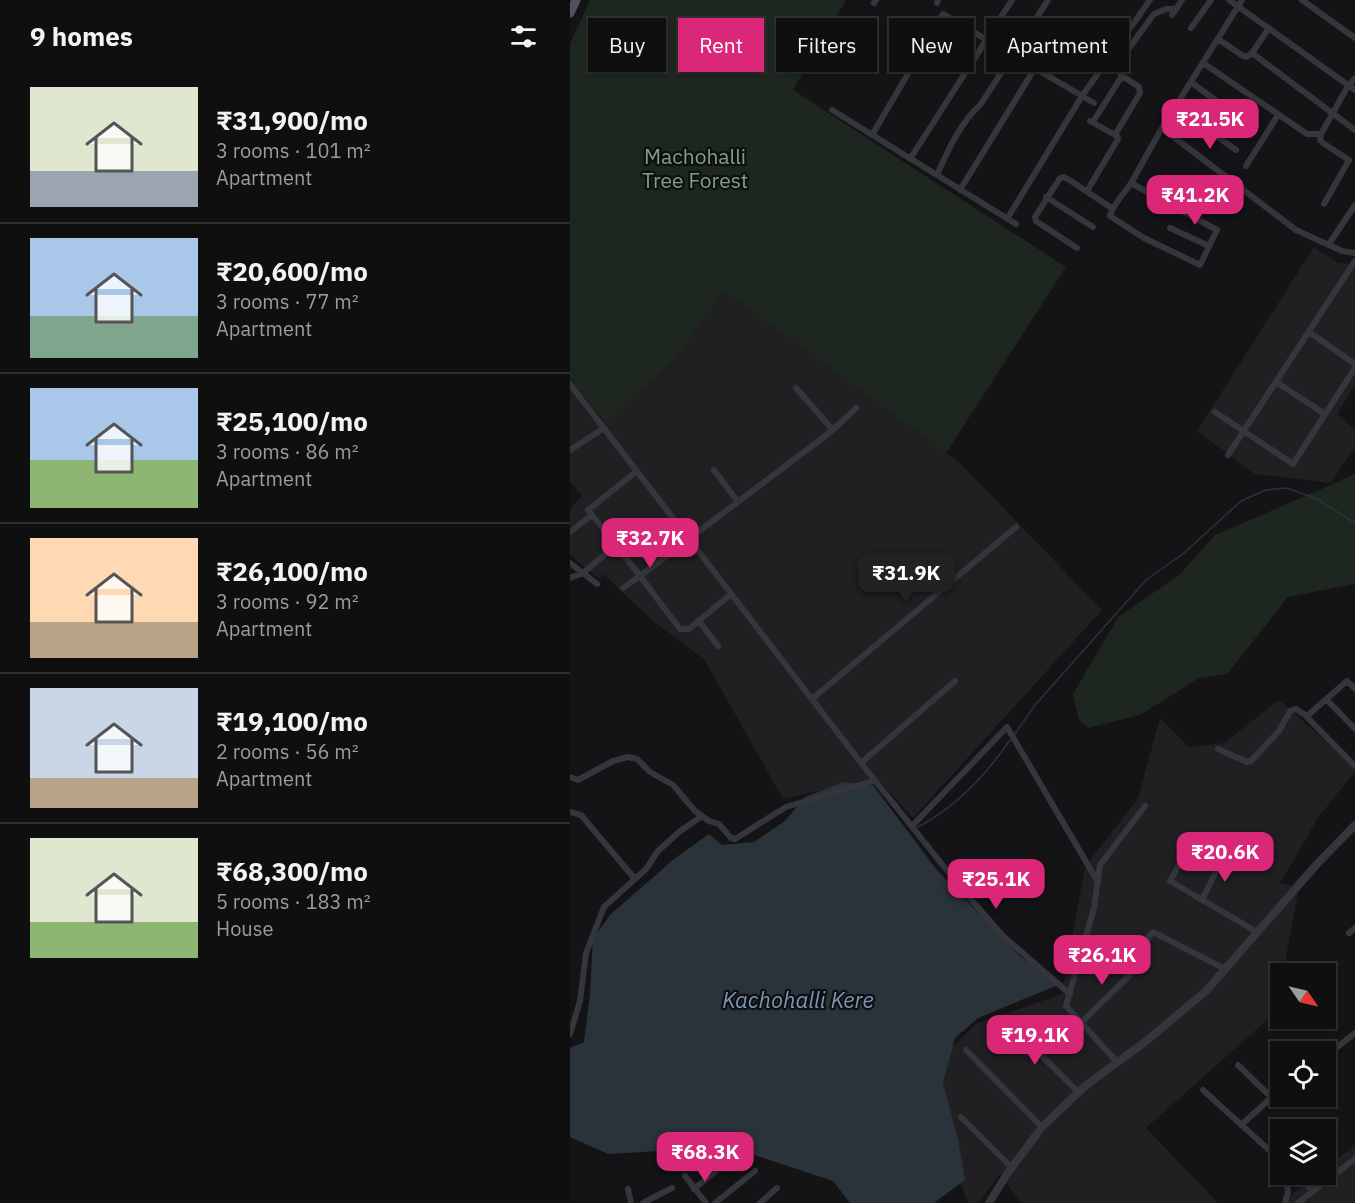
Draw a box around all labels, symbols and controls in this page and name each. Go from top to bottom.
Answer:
chip: Buy [588,18,666,72]
chip: Rent [678,18,764,72]
chip: Filters [776,18,877,72]
chip: New [889,18,974,72]
chip: Apartment [986,18,1129,72]
text: 9 homes [30,19,133,53]
icon: filters [507,20,540,53]
pin: ₹21.5K [1161,99,1259,150]
text: ₹31,900/mo [216,103,368,137]
text: ₹21.5K [1176,105,1244,132]
icon: home [78,111,150,183]
text: 3 rooms · 101 m² [216,137,371,164]
park label: Machohalli Tree Forest [642,142,748,194]
text: Apartment [216,164,312,191]
pin: ₹41.2K [1146,175,1244,226]
text: ₹41.2K [1161,181,1229,208]
text: ₹20,600/mo [216,254,368,288]
icon: home [78,262,150,334]
text: 3 rooms · 77 m² [216,288,359,315]
text: Apartment [216,315,312,342]
text: ₹25,100/mo [216,404,368,438]
icon: home [78,412,150,484]
text: 3 rooms · 86 m² [216,438,359,465]
text: Apartment [216,465,312,492]
pin: ₹32.7K [601,518,699,569]
text: ₹32.7K [616,524,684,551]
pin: ₹31.9K [857,553,955,604]
text: ₹26,100/mo [216,554,368,588]
text: ₹31.9K [872,559,940,586]
icon: home [78,562,150,634]
text: 3 rooms · 92 m² [216,588,359,615]
text: Apartment [216,615,312,642]
text: ₹19,100/mo [216,704,368,738]
icon: home [78,712,150,784]
text: 2 rooms · 56 m² [216,738,359,765]
text: Apartment [216,765,312,792]
pin: ₹20.6K [1176,832,1274,883]
text: ₹20.6K [1191,838,1259,865]
text: ₹68,300/mo [216,854,368,888]
pin: ₹25.1K [947,859,1045,910]
icon: home [78,862,150,934]
text: ₹25.1K [962,865,1030,892]
text: 5 rooms · 183 m² [216,888,371,915]
text: House [216,915,273,942]
pin: ₹26.1K [1053,935,1151,986]
text: ₹26.1K [1068,941,1136,968]
north arrow [1270,963,1336,1029]
map controls [1270,963,1336,1185]
water label: Kachohalli Kere [722,985,874,1014]
pin: ₹19.1K [986,1015,1084,1066]
text: ₹19.1K [1001,1021,1069,1048]
button: locate [1270,1041,1336,1107]
button: layers [1270,1119,1336,1185]
pin: ₹68.3K [656,1132,754,1183]
text: ₹68.3K [671,1138,739,1165]

